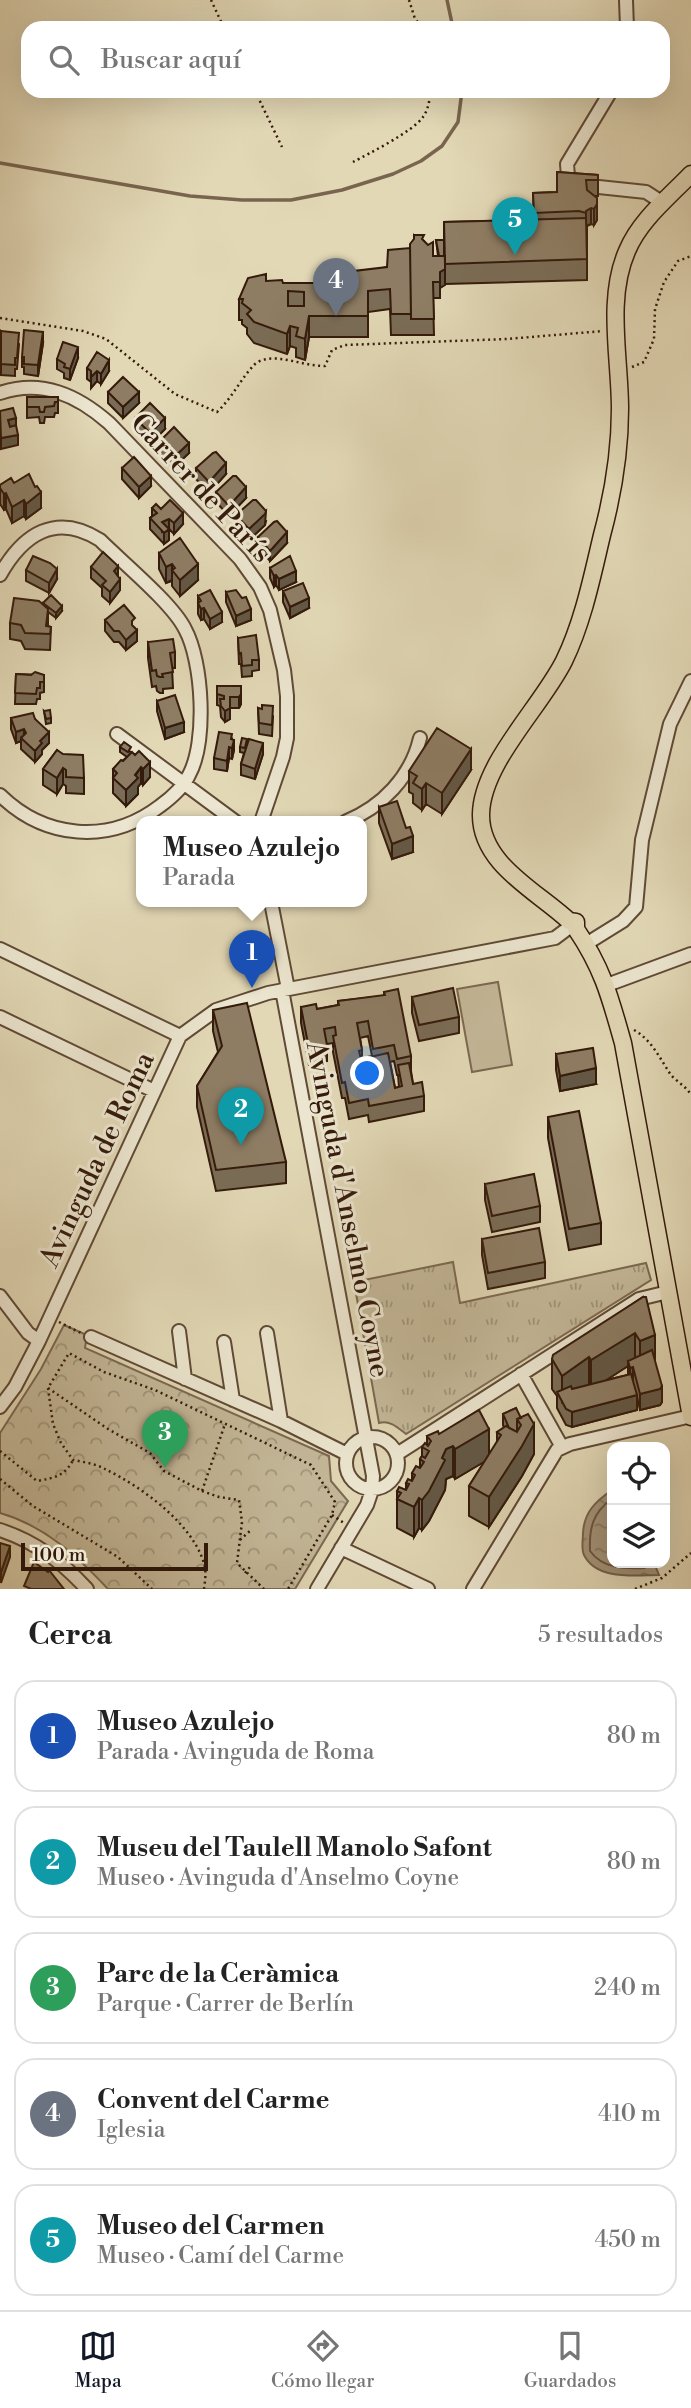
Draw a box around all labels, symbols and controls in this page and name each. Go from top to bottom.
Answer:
search box [21,21,670,98]
icon: search [45,41,83,79]
text: Buscar aquí [101,44,241,76]
pin: 5 [492,197,538,255]
pin: 4 [313,258,359,316]
street label: Carrer de París [123,406,279,570]
popup [136,816,367,907]
text: Museo Azulejo [163,832,340,864]
text: Parada [163,864,235,892]
pin: 1 [229,930,275,988]
street label: Avinguda d'Anselmo Coyne [298,1037,397,1380]
street label: Avinguda de Roma [32,1046,163,1274]
your location [350,1056,384,1090]
pin: 2 [218,1087,264,1145]
pin: 3 [142,1410,188,1468]
map controls [607,1442,670,1568]
button: locate [607,1442,670,1505]
button: layers [607,1505,670,1568]
scale bar [21,1540,208,1572]
text: 100 m [32,1543,85,1567]
text: Cerca [28,1616,112,1654]
text: 5 resultados [538,1621,663,1649]
text: Museo Azulejo [97,1706,275,1738]
text: 1 [47,1722,59,1750]
text: 80 m [607,1722,661,1750]
text: Parada · Avinguda de Roma [97,1738,374,1766]
text: Museu del Taulell Manolo Safont [97,1832,492,1864]
text: 2 [46,1848,60,1876]
text: 80 m [607,1848,661,1876]
text: Museo · Avinguda d'Anselmo Coyne [97,1864,459,1892]
text: Parc de la Ceràmica [97,1958,339,1990]
text: 3 [46,1974,60,2002]
text: 240 m [594,1974,661,2002]
text: Parque · Carrer de Berlín [97,1990,354,2018]
text: Convent del Carme [97,2084,330,2116]
text: 4 [45,2100,61,2128]
text: 410 m [598,2100,661,2128]
text: Iglesia [97,2116,165,2144]
text: Museo del Carmen [97,2210,324,2242]
text: 5 [46,2226,60,2254]
text: 450 m [595,2226,661,2254]
text: Museo · Camí del Carme [97,2242,344,2270]
tab: Mapa [75,2327,122,2393]
tab: Cómo llegar [271,2327,374,2393]
tab: Guardados [524,2327,616,2393]

